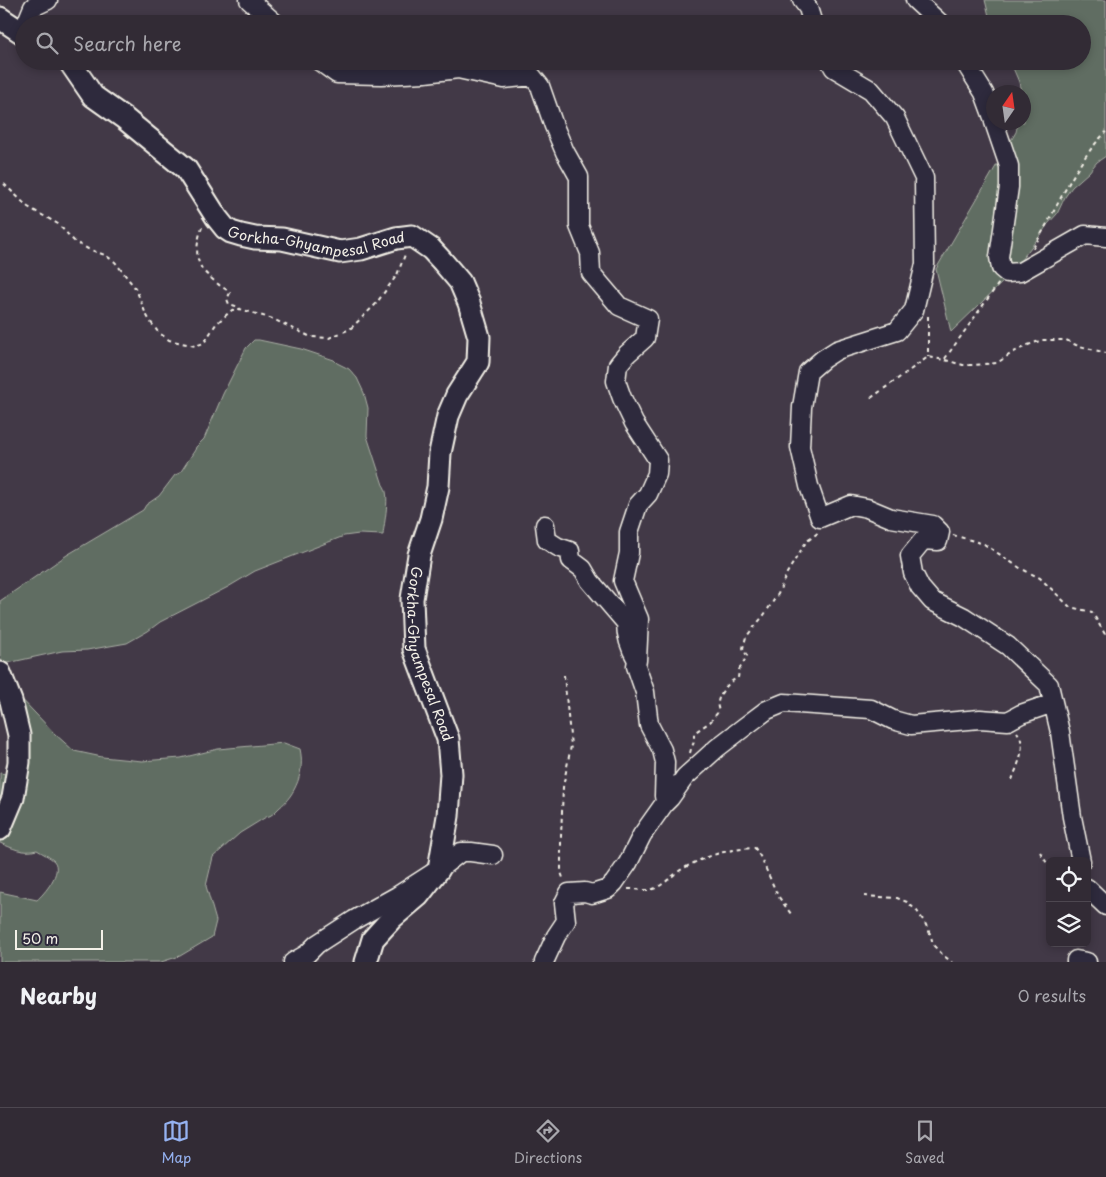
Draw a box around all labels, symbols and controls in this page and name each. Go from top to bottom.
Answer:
search box [15,15,1091,70]
icon: search [33,29,61,57]
text: Search here [73,29,182,57]
north arrow [986,85,1031,130]
street label: Gorkha-Ghyampesal Road [225,221,406,262]
street label: Gorkha-Ghyampesal Road [402,565,459,744]
map controls [1046,857,1091,947]
button: locate [1046,857,1091,902]
button: layers [1046,902,1091,947]
scale bar [15,927,102,950]
text: 50 m [22,928,58,949]
text: Nearby [20,979,97,1011]
text: 0 results [1018,983,1086,1007]
tab: Map [161,1117,191,1168]
tab: Directions [514,1117,582,1168]
tab: Saved [905,1117,945,1168]

